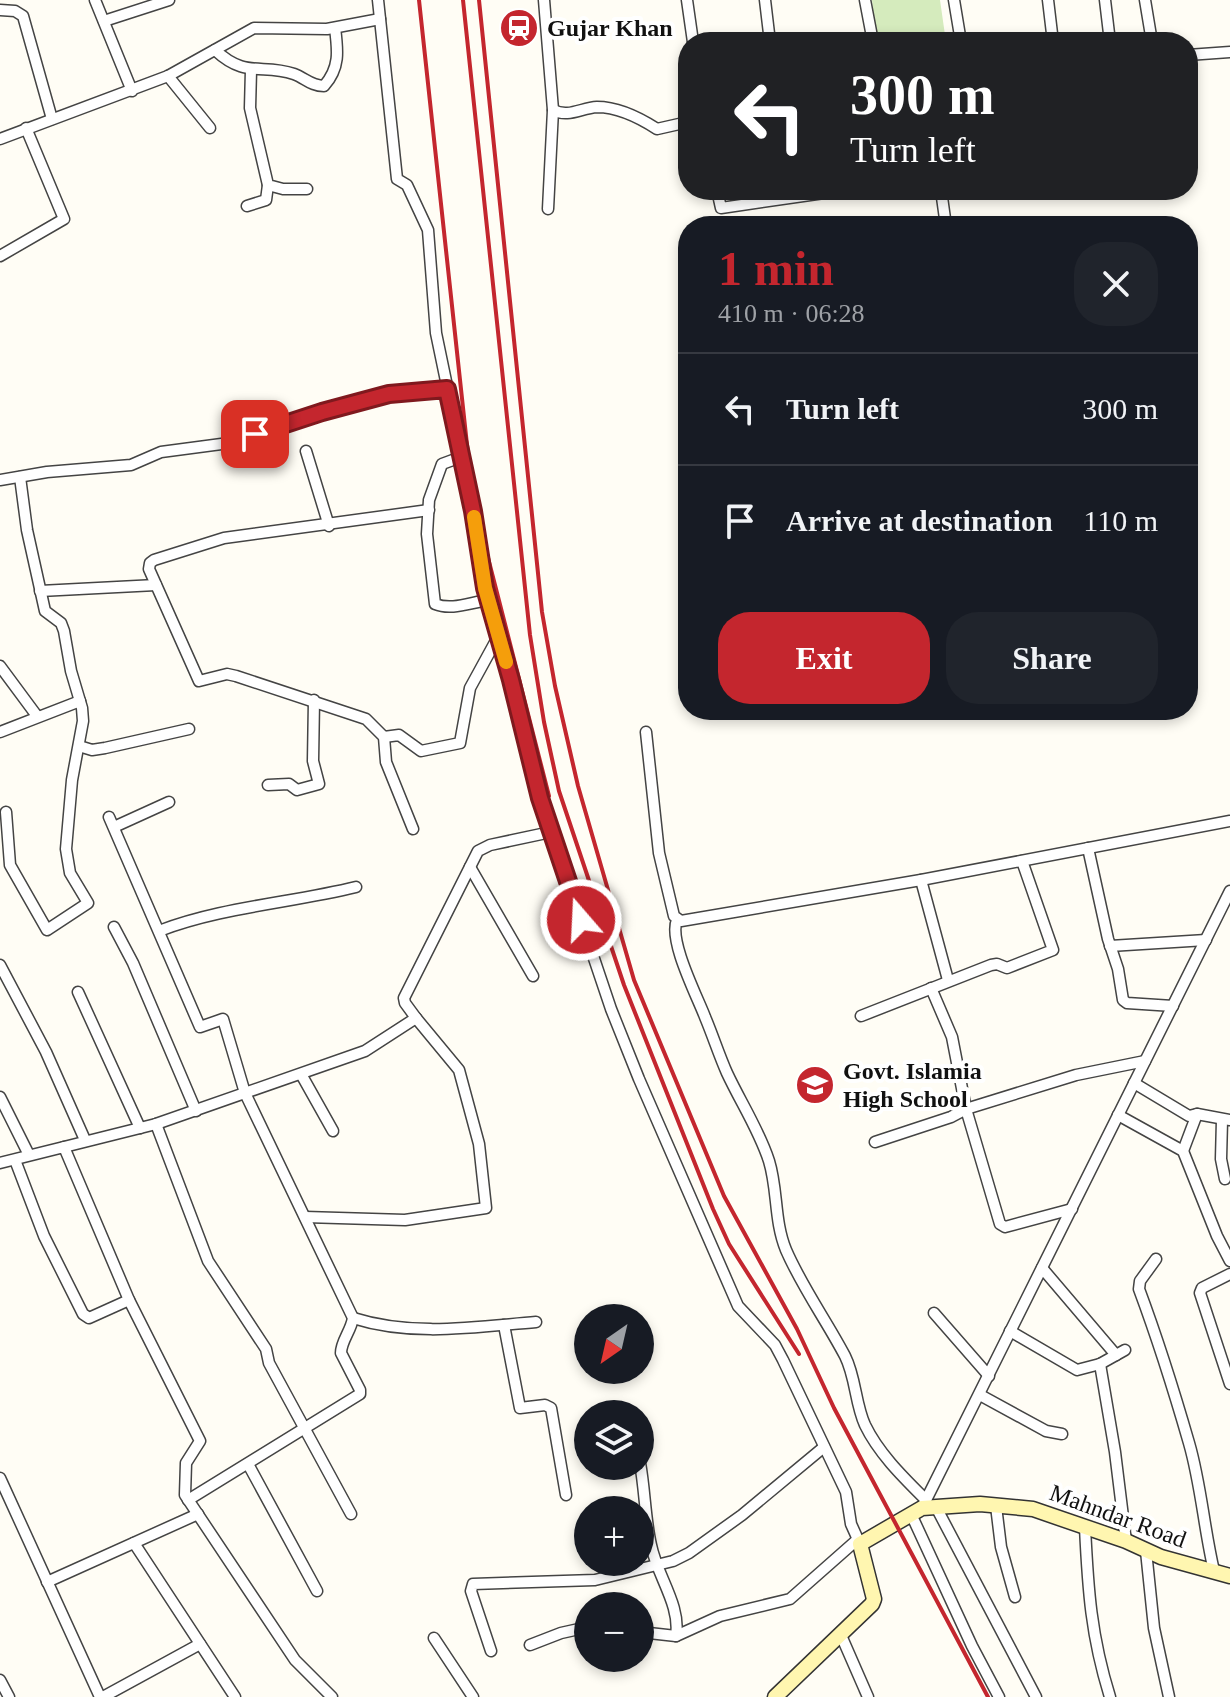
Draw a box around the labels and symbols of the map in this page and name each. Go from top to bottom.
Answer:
station icon: Gujar Khan [498,7,540,49]
place label: Gujar Khan [547,15,673,41]
pin [221,400,289,468]
position arrow [539,878,623,962]
place label: Govt. Islamia High School [843,1058,982,1112]
school or university icon: Govt. Islamia High School [794,1064,836,1106]
north arrow [574,1304,654,1384]
street label: Mahndar Road [1046,1479,1190,1553]

